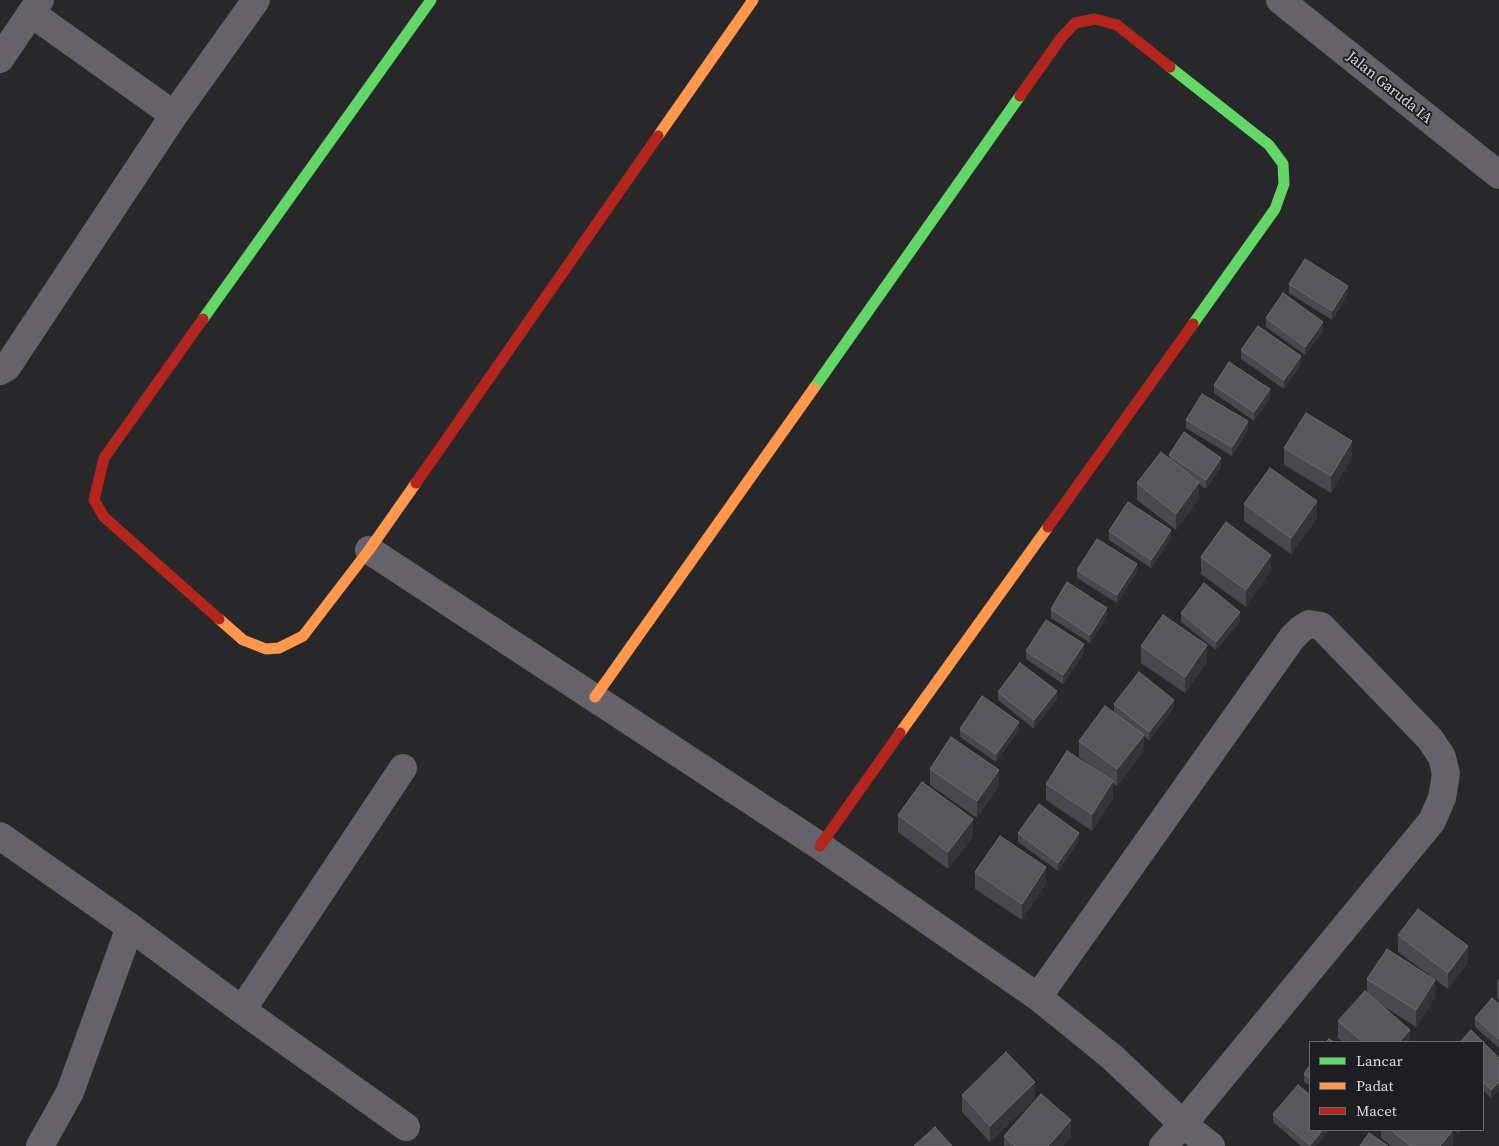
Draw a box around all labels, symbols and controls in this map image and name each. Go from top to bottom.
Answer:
street label: Jalan Garuda IA [1343,48,1435,128]
legend [1309,1041,1484,1131]
text: Lancar [1356,1050,1403,1071]
text: Padat [1356,1075,1393,1096]
text: Macet [1356,1100,1397,1121]

